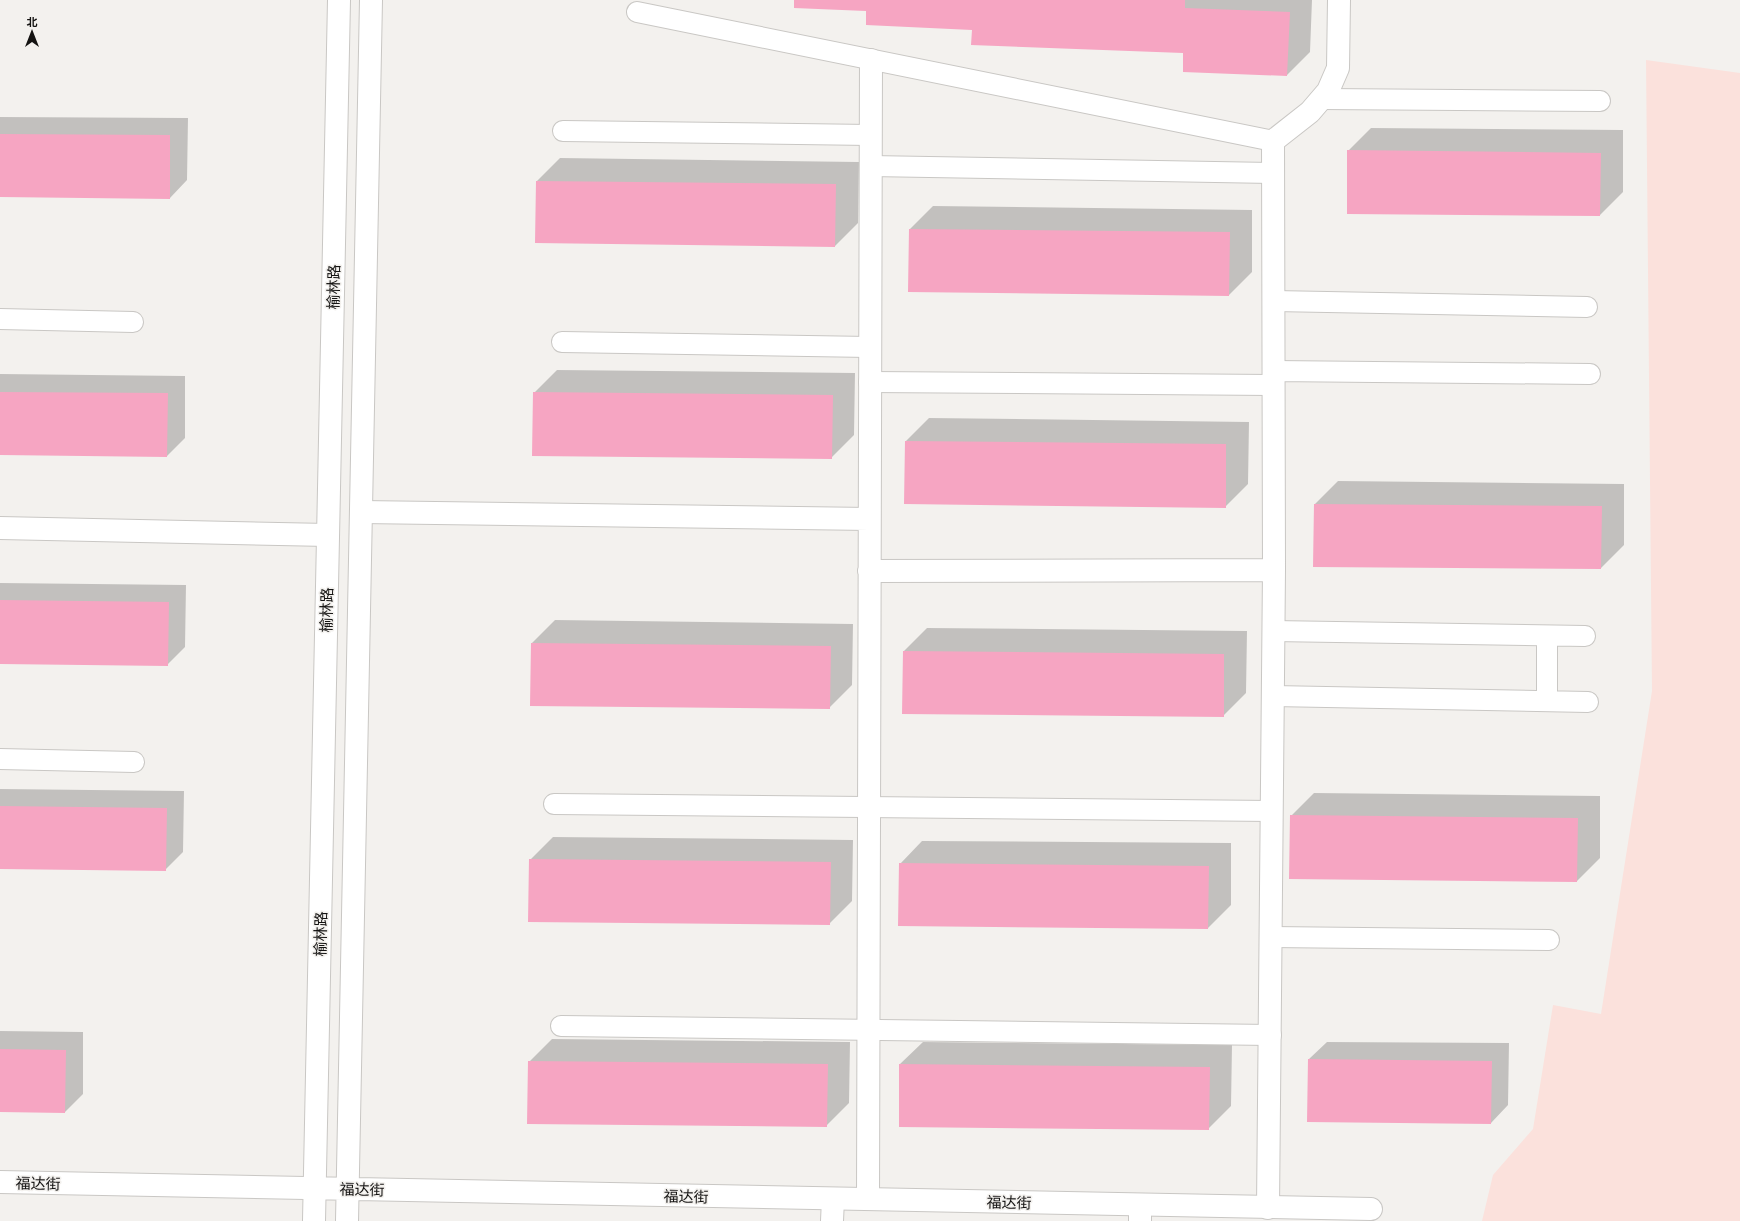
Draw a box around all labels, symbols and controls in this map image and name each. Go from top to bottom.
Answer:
north arrow [12,12,52,52]
text: 北 [27,15,38,28]
street label: 榆林路 [324,264,342,310]
street label: 榆林路 [317,587,335,633]
street label: 榆林路 [311,911,329,957]
street label: 福达街 [15,1174,61,1192]
street label: 福达街 [339,1180,385,1198]
street label: 福达街 [663,1187,709,1205]
street label: 福达街 [986,1193,1032,1211]

